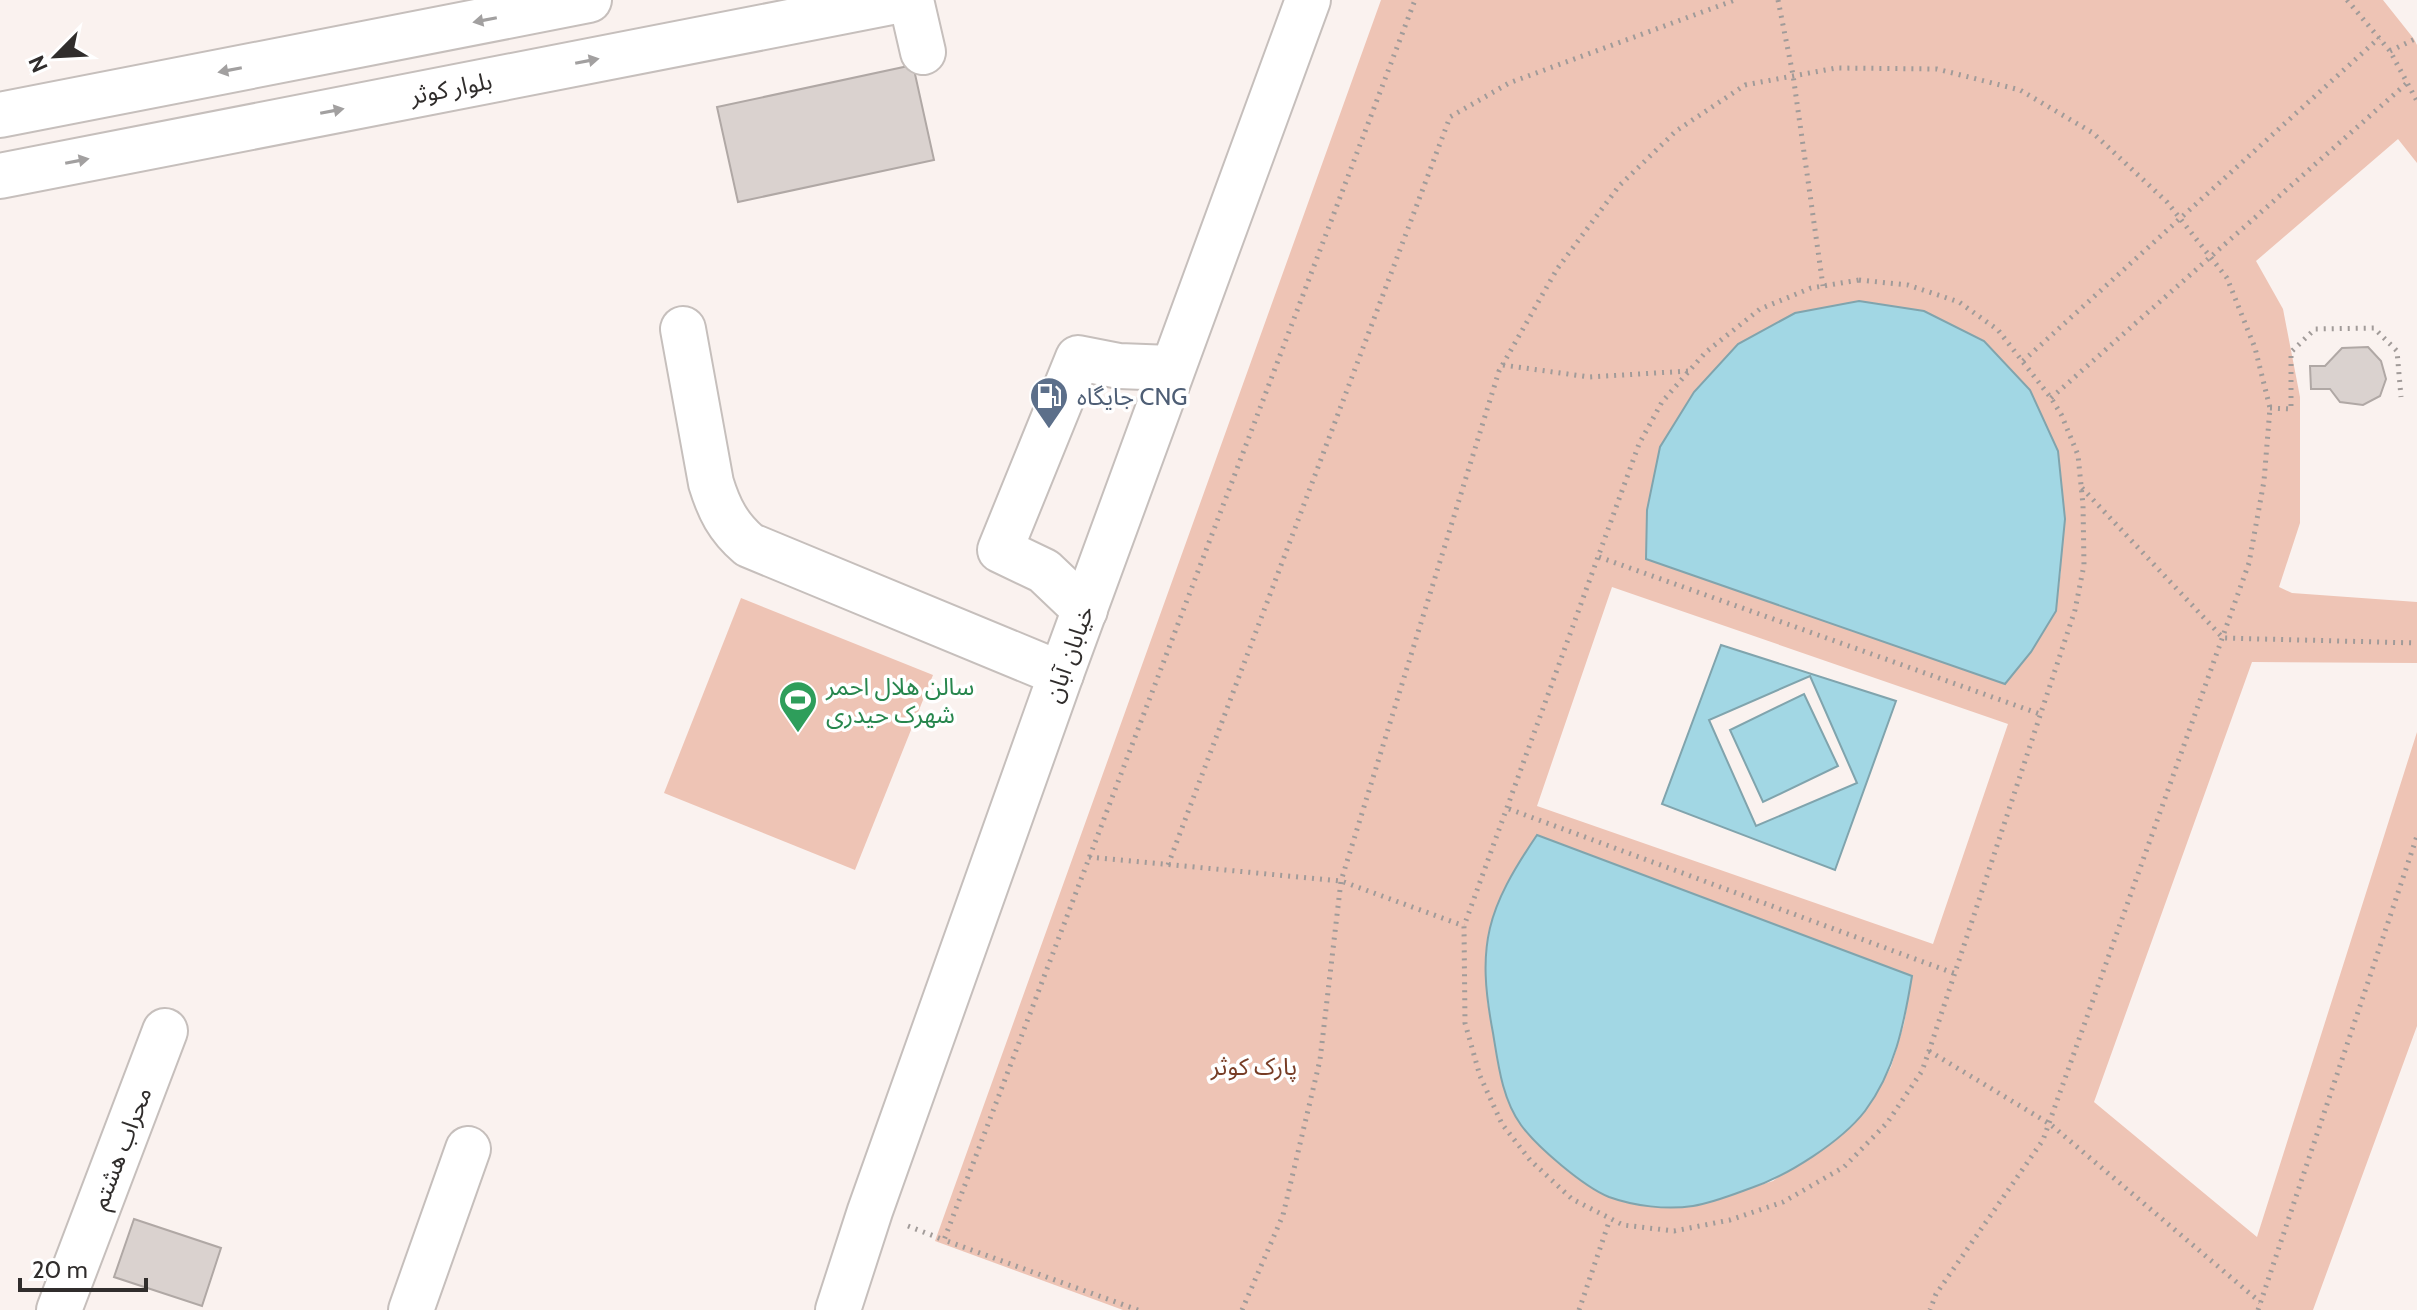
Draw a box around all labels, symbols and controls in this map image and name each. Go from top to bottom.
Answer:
one-way arrow [472,15,497,27]
north arrow [16,16,96,96]
text: N [23,51,54,77]
one-way arrow [575,55,600,67]
one-way arrow [217,65,242,77]
street label: بلوار کوثر [407,66,494,110]
one-way arrow [320,104,345,117]
one-way arrow [64,154,89,166]
fuel station icon: جایگاه CNG [1028,375,1070,430]
place label: جایگاه CNG [1077,382,1187,411]
street label: خیابان آبان [1038,602,1100,706]
place label: سالن هلال احمر شهرک حیدری [825,672,974,729]
sports icon: سالن هلال احمر شهرک حیدری [777,679,819,734]
park label: پارک کوثر [1210,1052,1297,1082]
street label: محراب هشتم [84,1083,160,1214]
scale bar [20,1242,146,1292]
text: 20 m [32,1255,88,1284]

